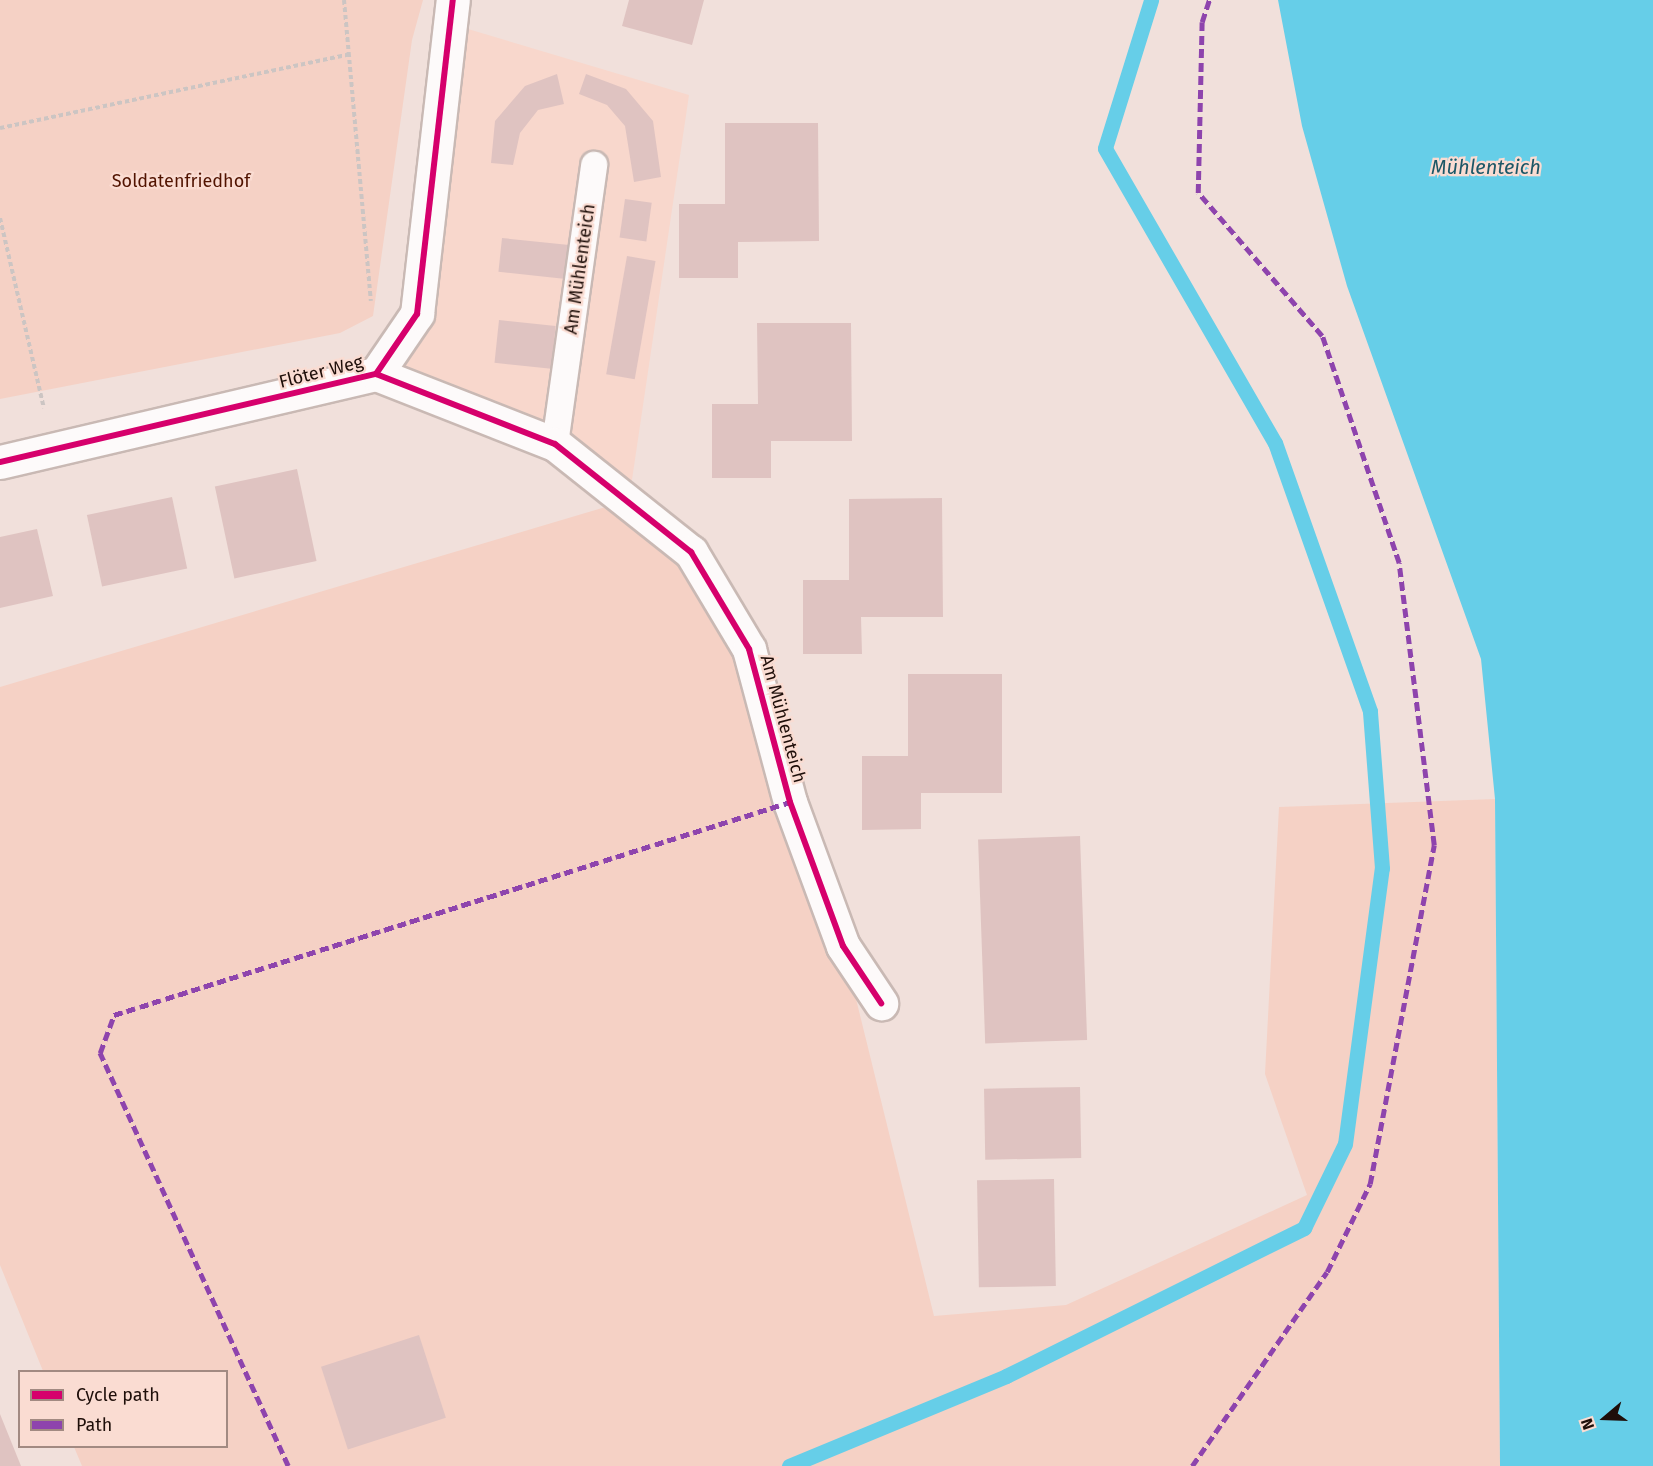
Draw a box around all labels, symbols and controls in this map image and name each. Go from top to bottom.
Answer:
water label: Mühlenteich [1431,155,1541,179]
park label: Soldatenfriedhof [112,170,250,192]
street label: Am Mühlenteich [560,202,600,336]
street label: Flöter Weg [277,351,365,393]
street label: Am Mühlenteich [756,653,810,785]
legend [18,1370,228,1448]
text: Cycle path [76,1384,160,1406]
north arrow [1575,1388,1635,1448]
text: Path [76,1414,112,1436]
text: N [1577,1416,1598,1432]

